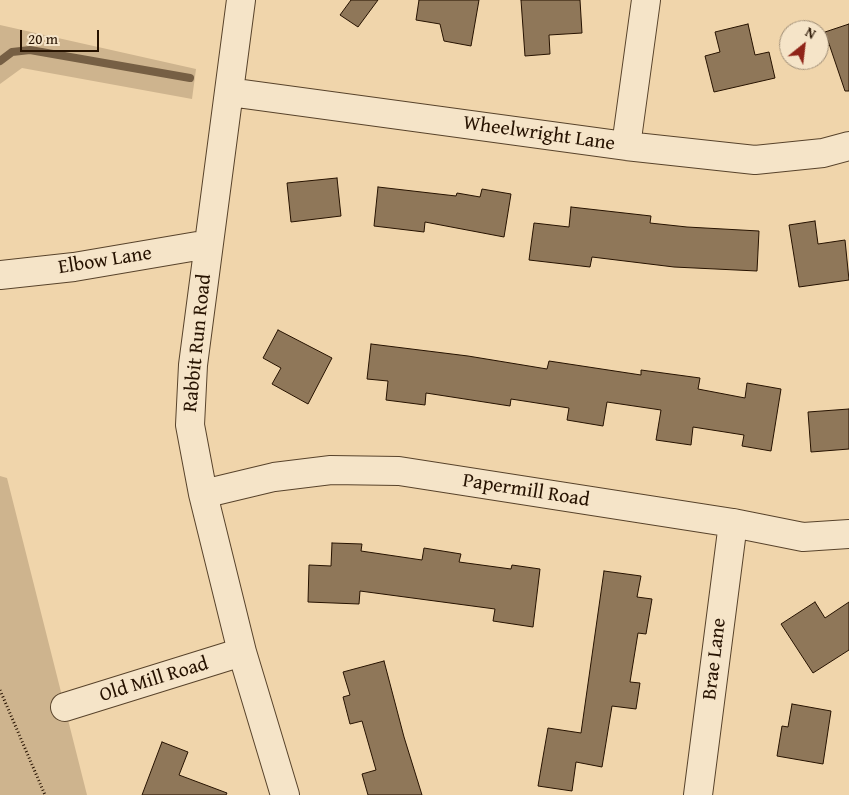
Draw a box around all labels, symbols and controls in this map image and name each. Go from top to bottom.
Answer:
scale bar [22,20,101,52]
north arrow [779,20,829,70]
text: N [802,22,820,44]
text: 20 m [28,28,58,49]
street label: Wheelwright Lane [462,111,616,157]
street label: Elbow Lane [57,242,153,280]
street label: Rabbit Run Road [179,273,217,413]
street label: Papermill Road [461,469,591,513]
street label: Brae Lane [698,617,732,701]
street label: Old Mill Road [97,652,211,708]

